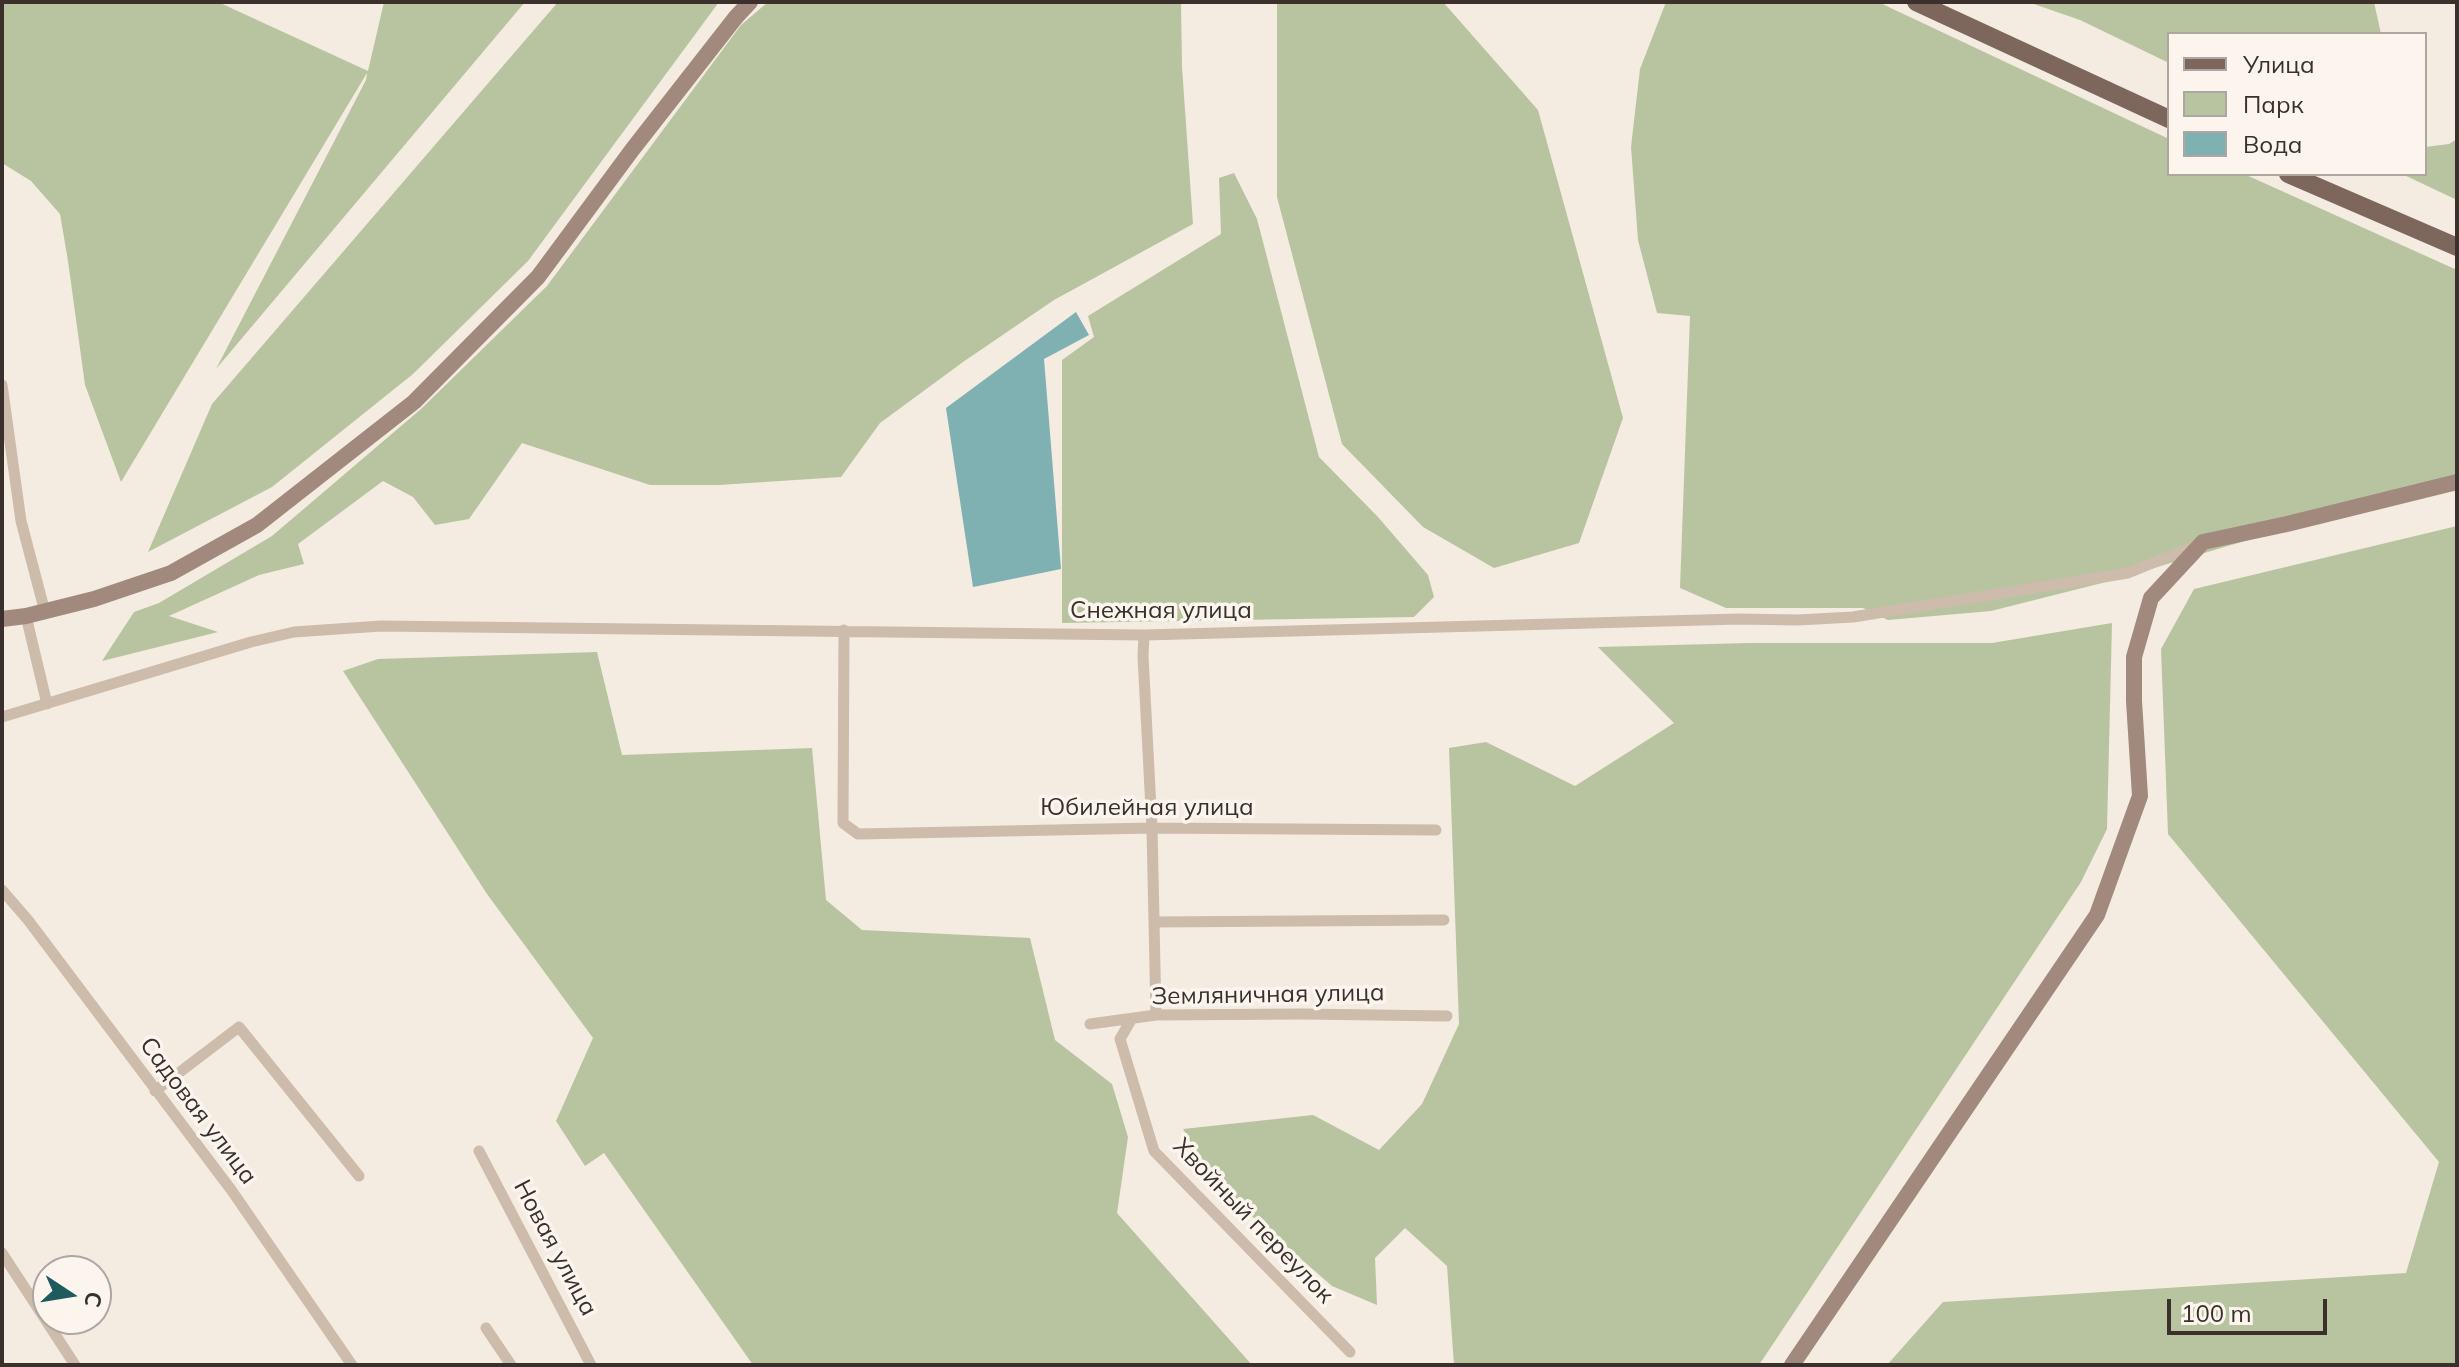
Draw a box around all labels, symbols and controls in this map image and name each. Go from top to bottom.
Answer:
legend [2167,32,2427,176]
text: Улица [2243,49,2315,79]
text: Парк [2243,89,2304,119]
text: Вода [2243,129,2303,159]
street label: Снежная улица [1070,597,1252,625]
street label: Юбилейная улица [1040,794,1254,822]
street label: Земляничная улица [1151,979,1385,1011]
street label: Садовая улица [133,1032,263,1190]
street label: Хвойный переулок [1167,1132,1339,1310]
street label: Новая улица [507,1175,603,1321]
north arrow [32,1255,112,1335]
scale bar [2171,1283,2331,1333]
text: С [78,1289,109,1310]
text: 100 m [2181,1298,2252,1328]

